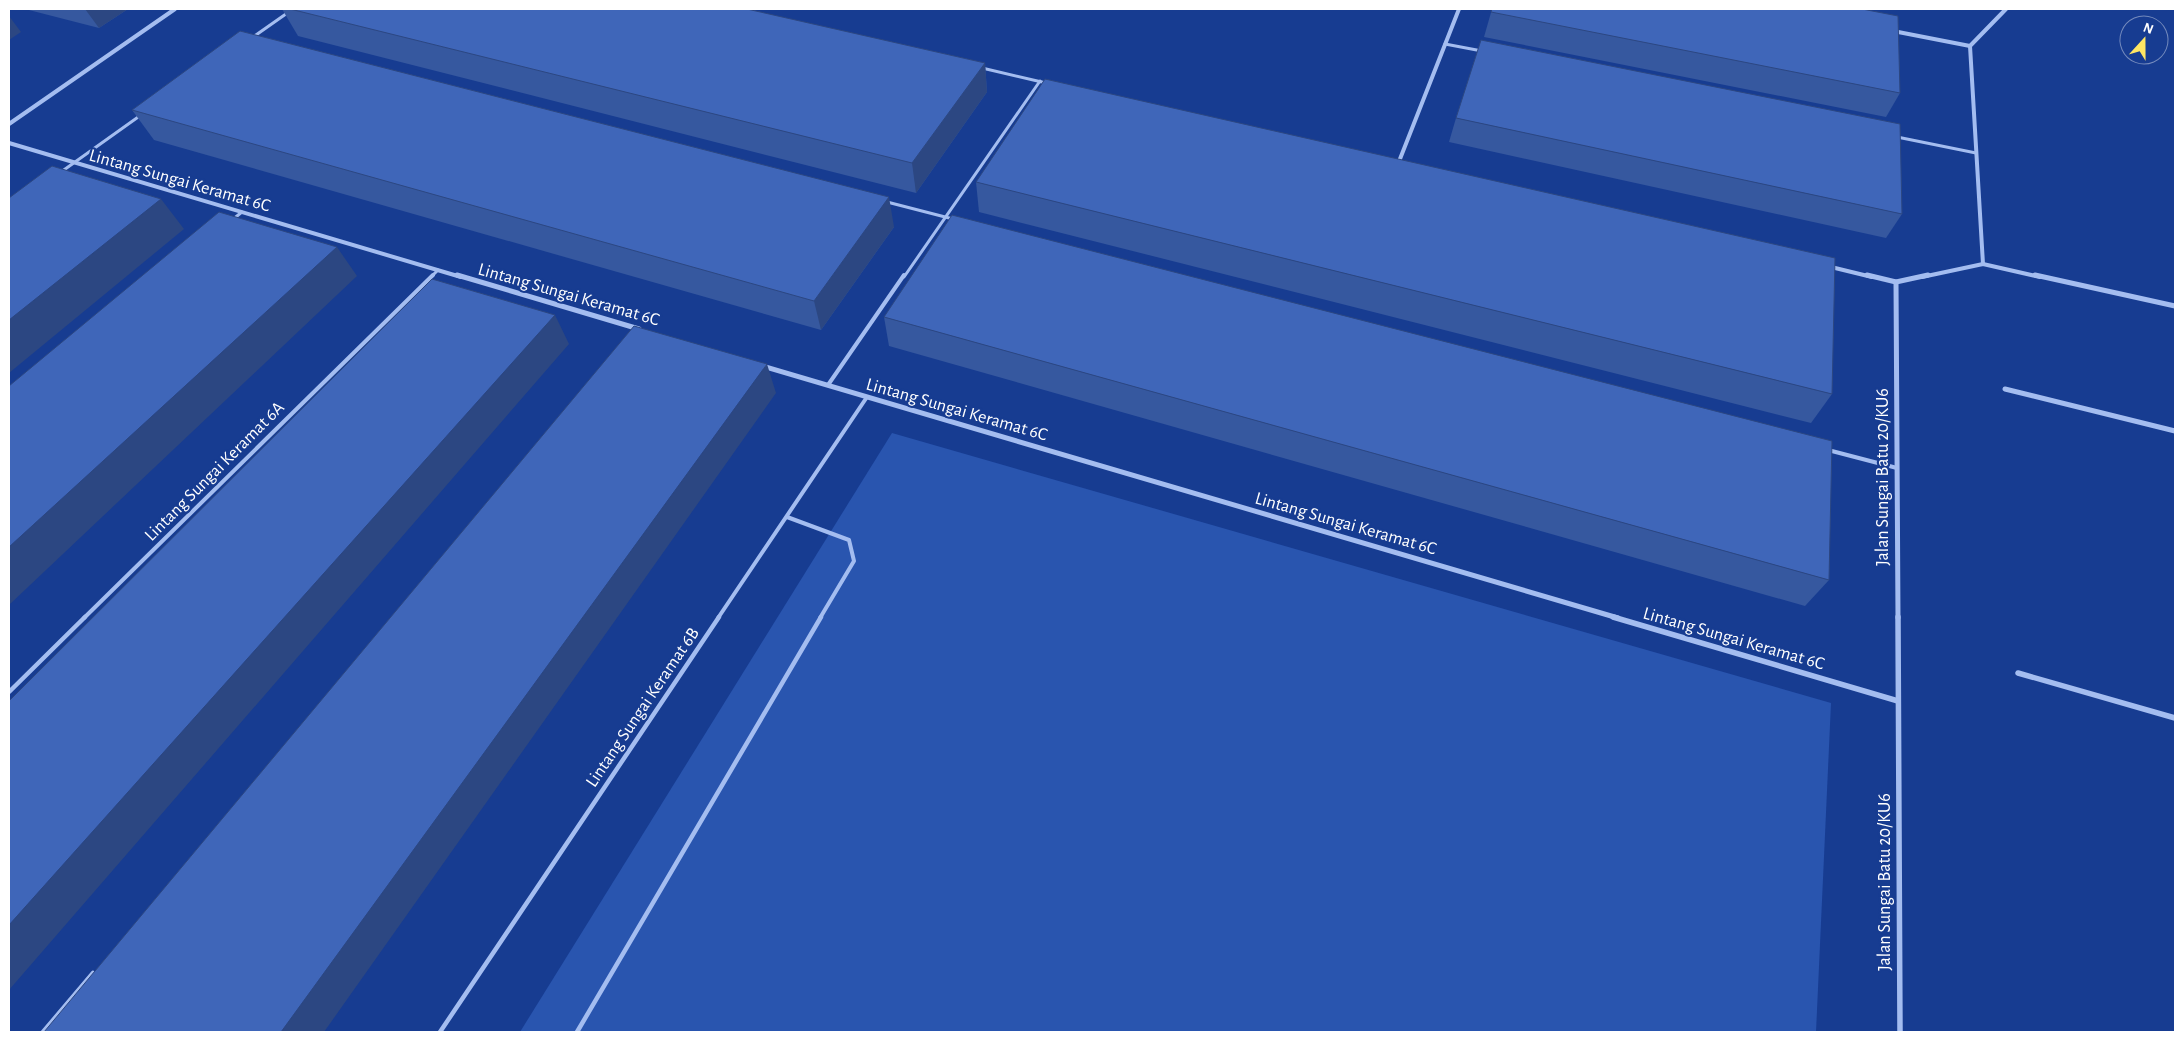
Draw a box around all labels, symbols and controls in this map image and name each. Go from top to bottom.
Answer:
north arrow [2119,15,2169,65]
text: N [2141,21,2155,37]
street label: Lintang Sungai Keramat 6C [87,146,272,215]
street label: Lintang Sungai Keramat 6C [476,260,661,329]
street label: Lintang Sungai Keramat 6C [864,375,1049,444]
street label: Jalan Sungai Batu 20/KU6 [1874,388,1892,566]
street label: Lintang Sungai Keramat 6A [142,398,288,545]
street label: Lintang Sungai Keramat 6C [1253,489,1438,558]
street label: Lintang Sungai Keramat 6C [1641,604,1826,673]
street label: Lintang Sungai Keramat 6B [583,625,703,791]
street label: Jalan Sungai Batu 20/KU6 [1876,793,1894,971]

